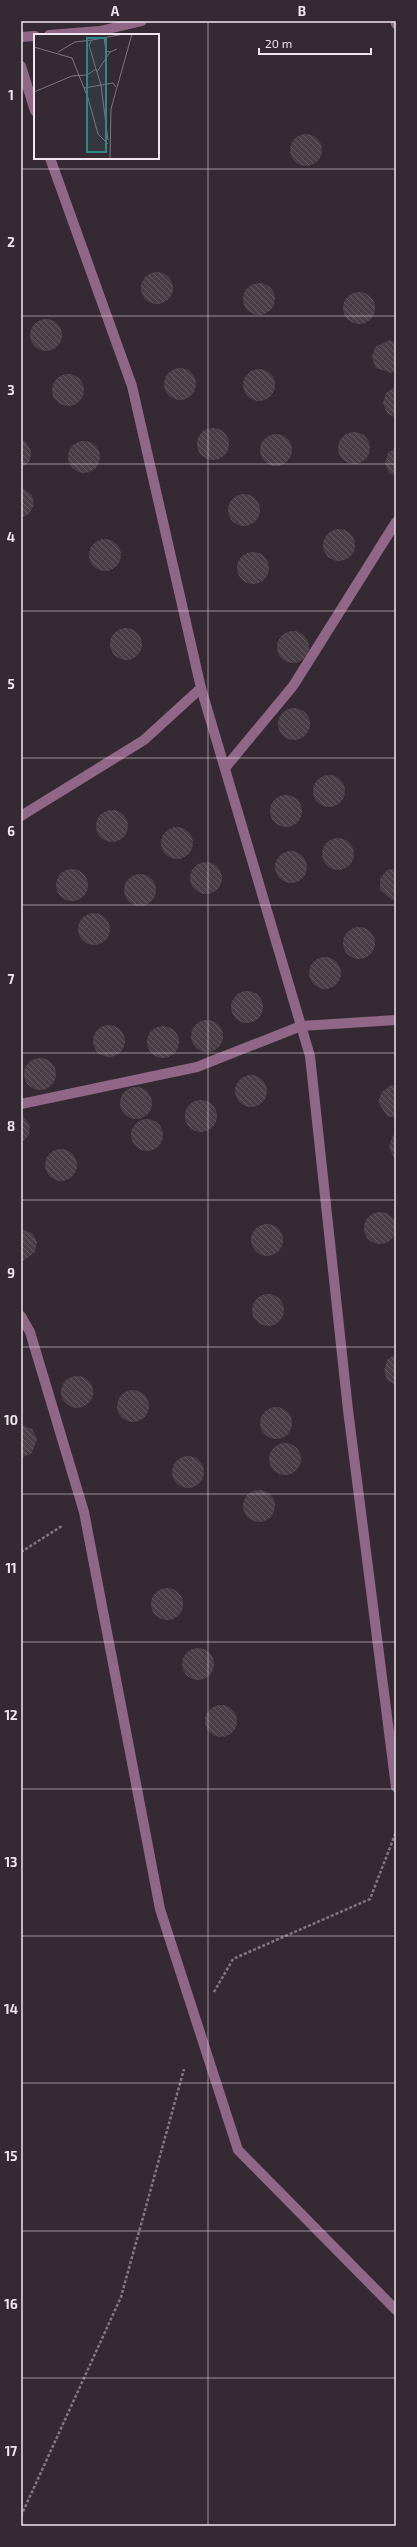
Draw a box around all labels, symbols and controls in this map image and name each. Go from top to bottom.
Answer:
text: A [111,3,120,19]
text: B [298,3,306,19]
scale bar [259,30,371,56]
inset map [34,34,159,159]
text: 20 m [265,36,292,50]
text: 1 [8,87,14,103]
text: 2 [7,234,15,250]
text: 3 [7,382,15,398]
text: 4 [7,529,15,545]
text: 5 [7,676,15,692]
text: 6 [7,823,15,839]
text: 7 [8,971,15,987]
text: 8 [7,1118,15,1134]
text: 9 [7,1265,15,1281]
text: 10 [4,1412,18,1428]
text: 11 [5,1560,17,1576]
text: 12 [4,1707,18,1723]
text: 13 [5,1854,18,1870]
text: 14 [4,2001,18,2017]
text: 15 [5,2148,17,2164]
text: 16 [4,2296,18,2312]
text: 17 [5,2443,17,2459]

